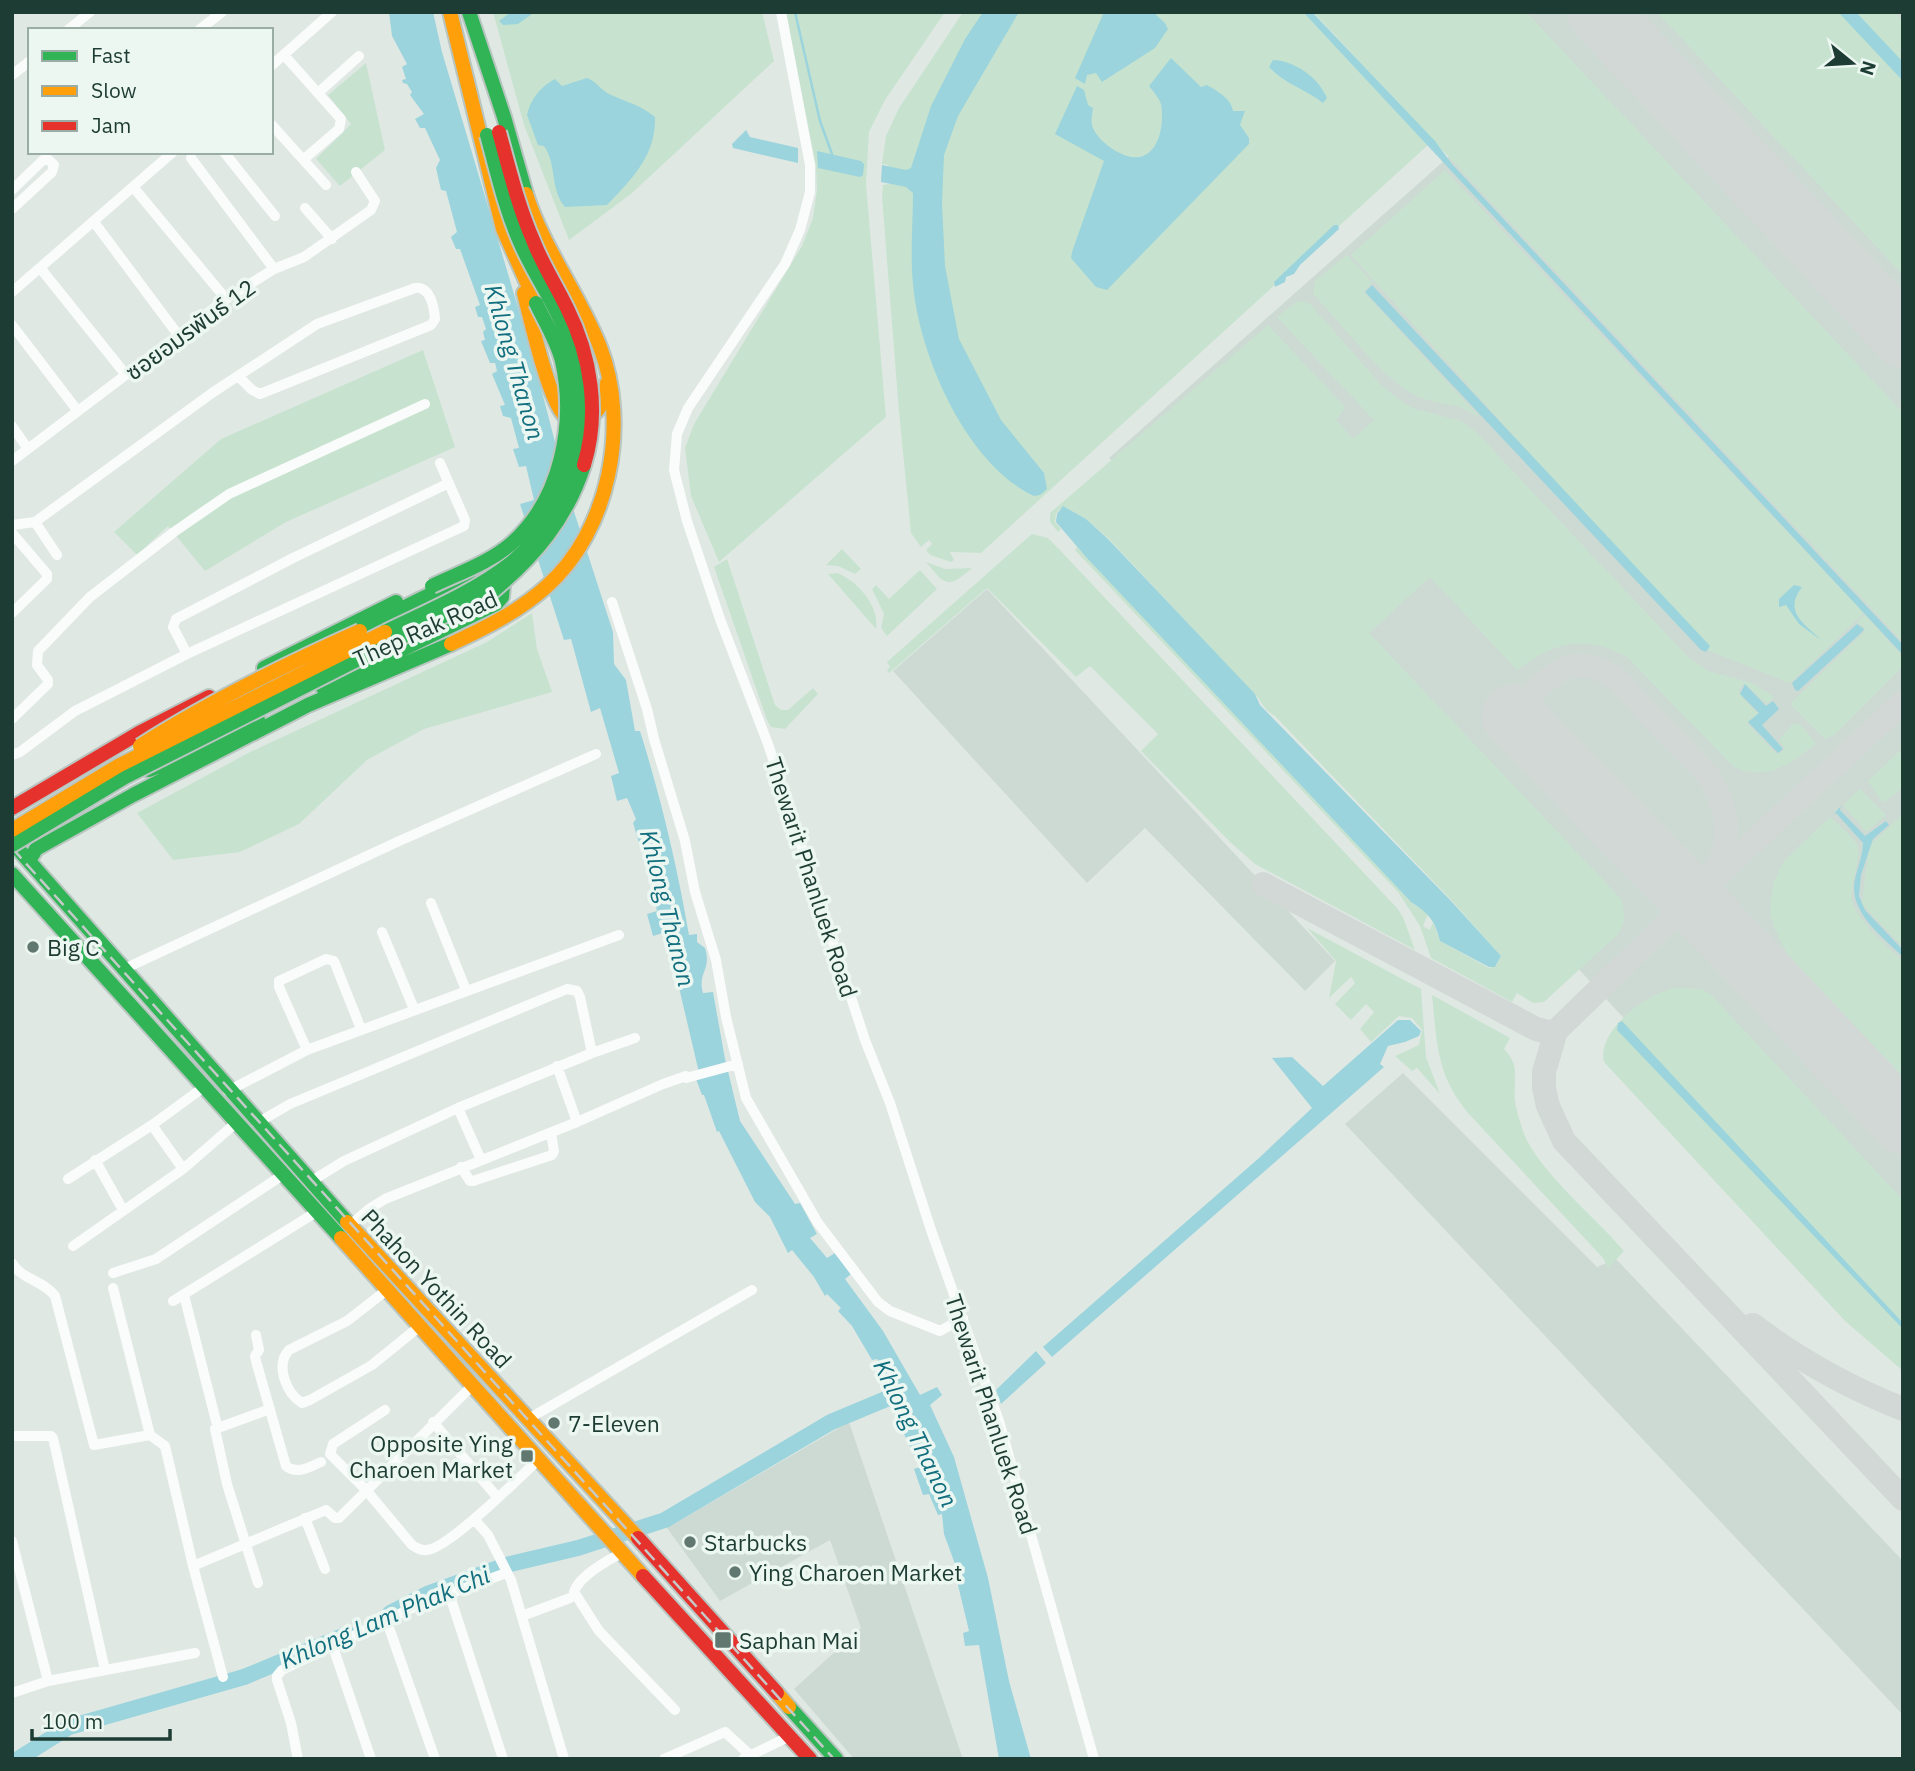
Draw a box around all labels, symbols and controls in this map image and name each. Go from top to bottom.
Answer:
legend [28,28,273,154]
north arrow [1817,28,1887,98]
text: Fast [91,41,131,69]
text: N [1855,58,1882,79]
text: Slow [91,76,137,104]
text: Jam [91,111,131,139]
street label: ซอยอมรพันธ์ 12 [119,272,261,386]
water label: Khlong Thanon [477,280,553,444]
street label: Thep Rak Road [348,583,502,673]
street label: Thewarit Phanluek Road [759,753,865,1001]
water label: Khlong Thanon [633,826,703,990]
place label: Big C [47,932,100,962]
marker: Big C [25,939,41,955]
street label: Phahon Yothin Road [355,1202,519,1374]
street label: Thewarit Phanluek Road [939,1290,1045,1538]
water label: Khlong Thanon [866,1354,966,1512]
place label: 7-Eleven [568,1408,660,1438]
marker: 7-Eleven [546,1415,562,1431]
place label: Opposite Ying Charoen Market [349,1428,513,1484]
marker: Opposite Ying Charoen Market [519,1448,535,1464]
place label: Starbucks [704,1527,807,1557]
marker: Starbucks [682,1534,698,1550]
place label: Ying Charoen Market [749,1557,962,1587]
water label: Khlong Lam Phak Chi [275,1558,495,1676]
marker: Ying Charoen Market [727,1564,743,1580]
place label: Saphan Mai [739,1625,859,1655]
marker: Saphan Mai [713,1630,733,1650]
scale bar [32,1698,170,1742]
text: 100 m [42,1707,103,1735]

